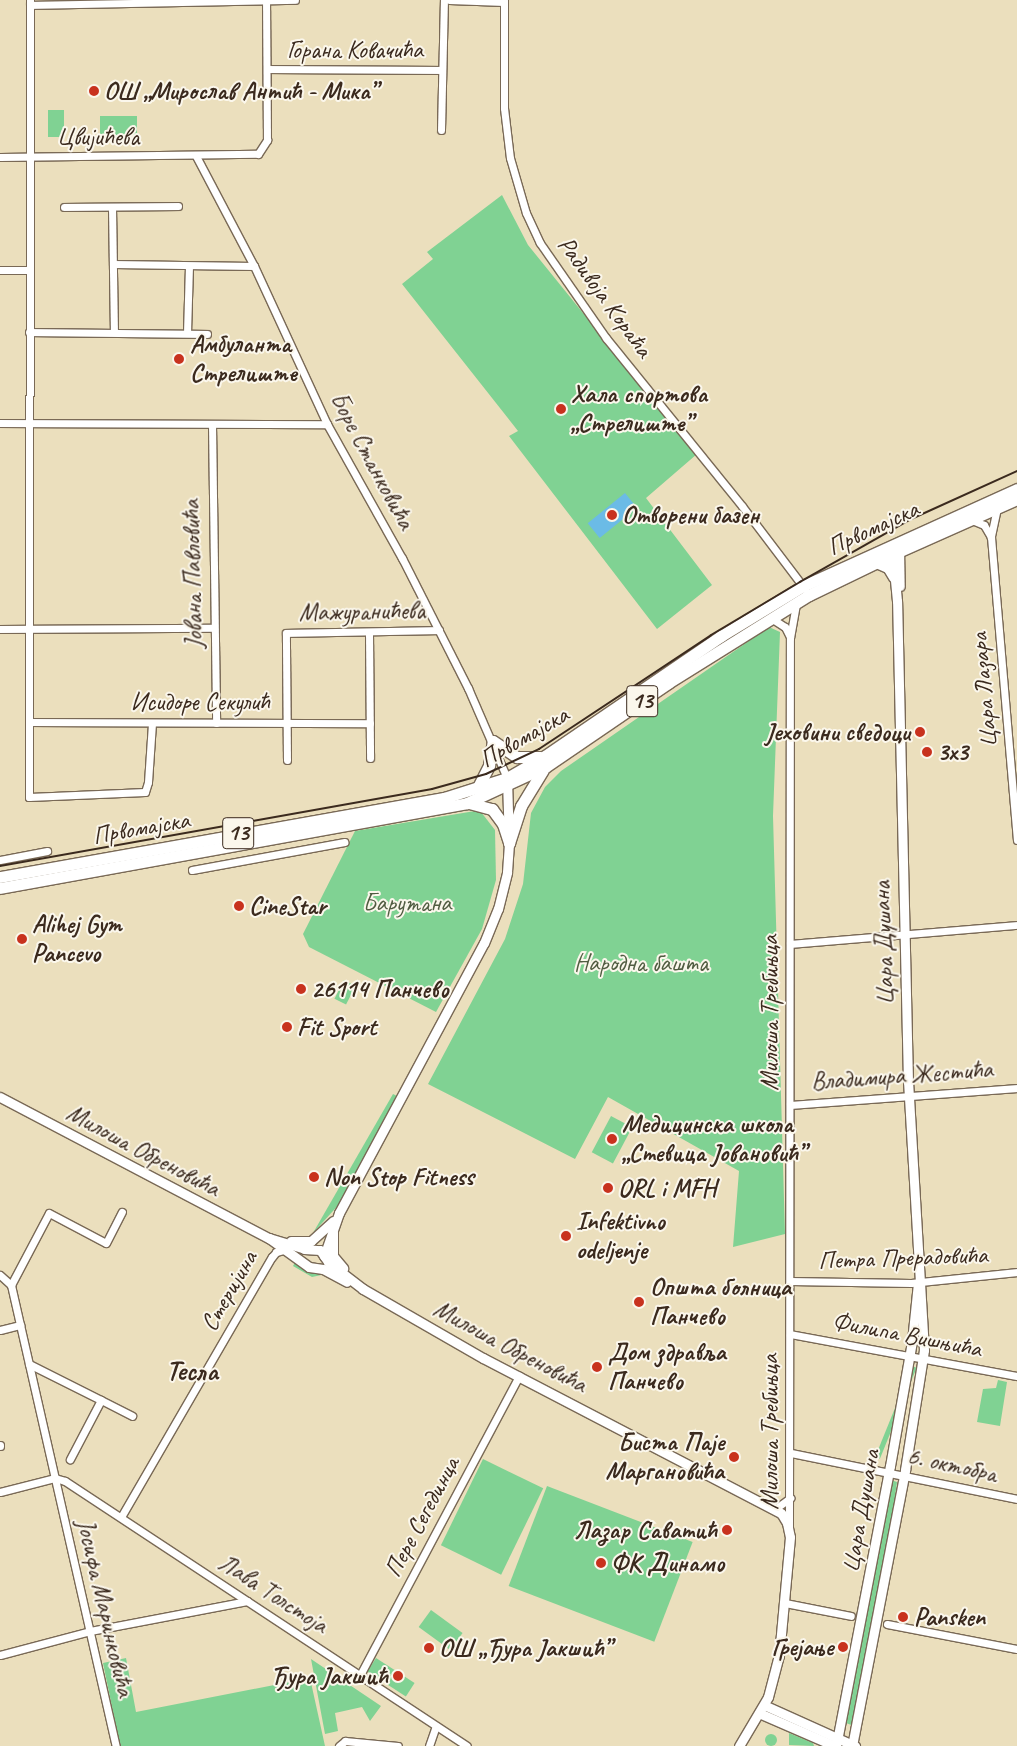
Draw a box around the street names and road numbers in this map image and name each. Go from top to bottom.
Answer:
street label: Горана Ковачића [287,35,423,65]
street label: Цвијићева [57,122,139,152]
street label: Радивоја Кораћа [552,231,658,363]
street label: Боре Станковића [324,389,420,533]
street label: Првомајска [822,494,924,562]
street label: Јована Павловића [177,500,209,648]
street label: Мажуранићева [299,596,425,628]
street label: Цара Лазара [964,631,1004,749]
road number: 13 [626,679,658,722]
street label: Исидоре Секулић [131,687,269,717]
street label: Првомајска [474,700,574,774]
street label: Првомајска [90,805,192,851]
road number: 13 [222,811,254,854]
street label: Цара Душана [867,880,901,1006]
street label: Милоша Требињца [755,937,785,1089]
street label: Владимира Жестића [808,1055,996,1097]
street label: Милоша Обреновића [61,1098,225,1204]
street label: Петра Прерадовића [818,1240,988,1276]
street label: Стеријина [194,1245,264,1337]
street label: Милоша Обреновића [428,1294,592,1400]
street label: Филипа Вишњића [829,1306,985,1364]
street label: Милоша Требињца [755,1356,785,1508]
street label: 6. октобра [905,1441,999,1489]
street label: Цара Душана [835,1447,887,1575]
street label: Пере Сегединца [378,1452,466,1582]
street label: Јосифа Маринковића [70,1517,140,1699]
street label: Лава Толстоја [213,1548,333,1640]

